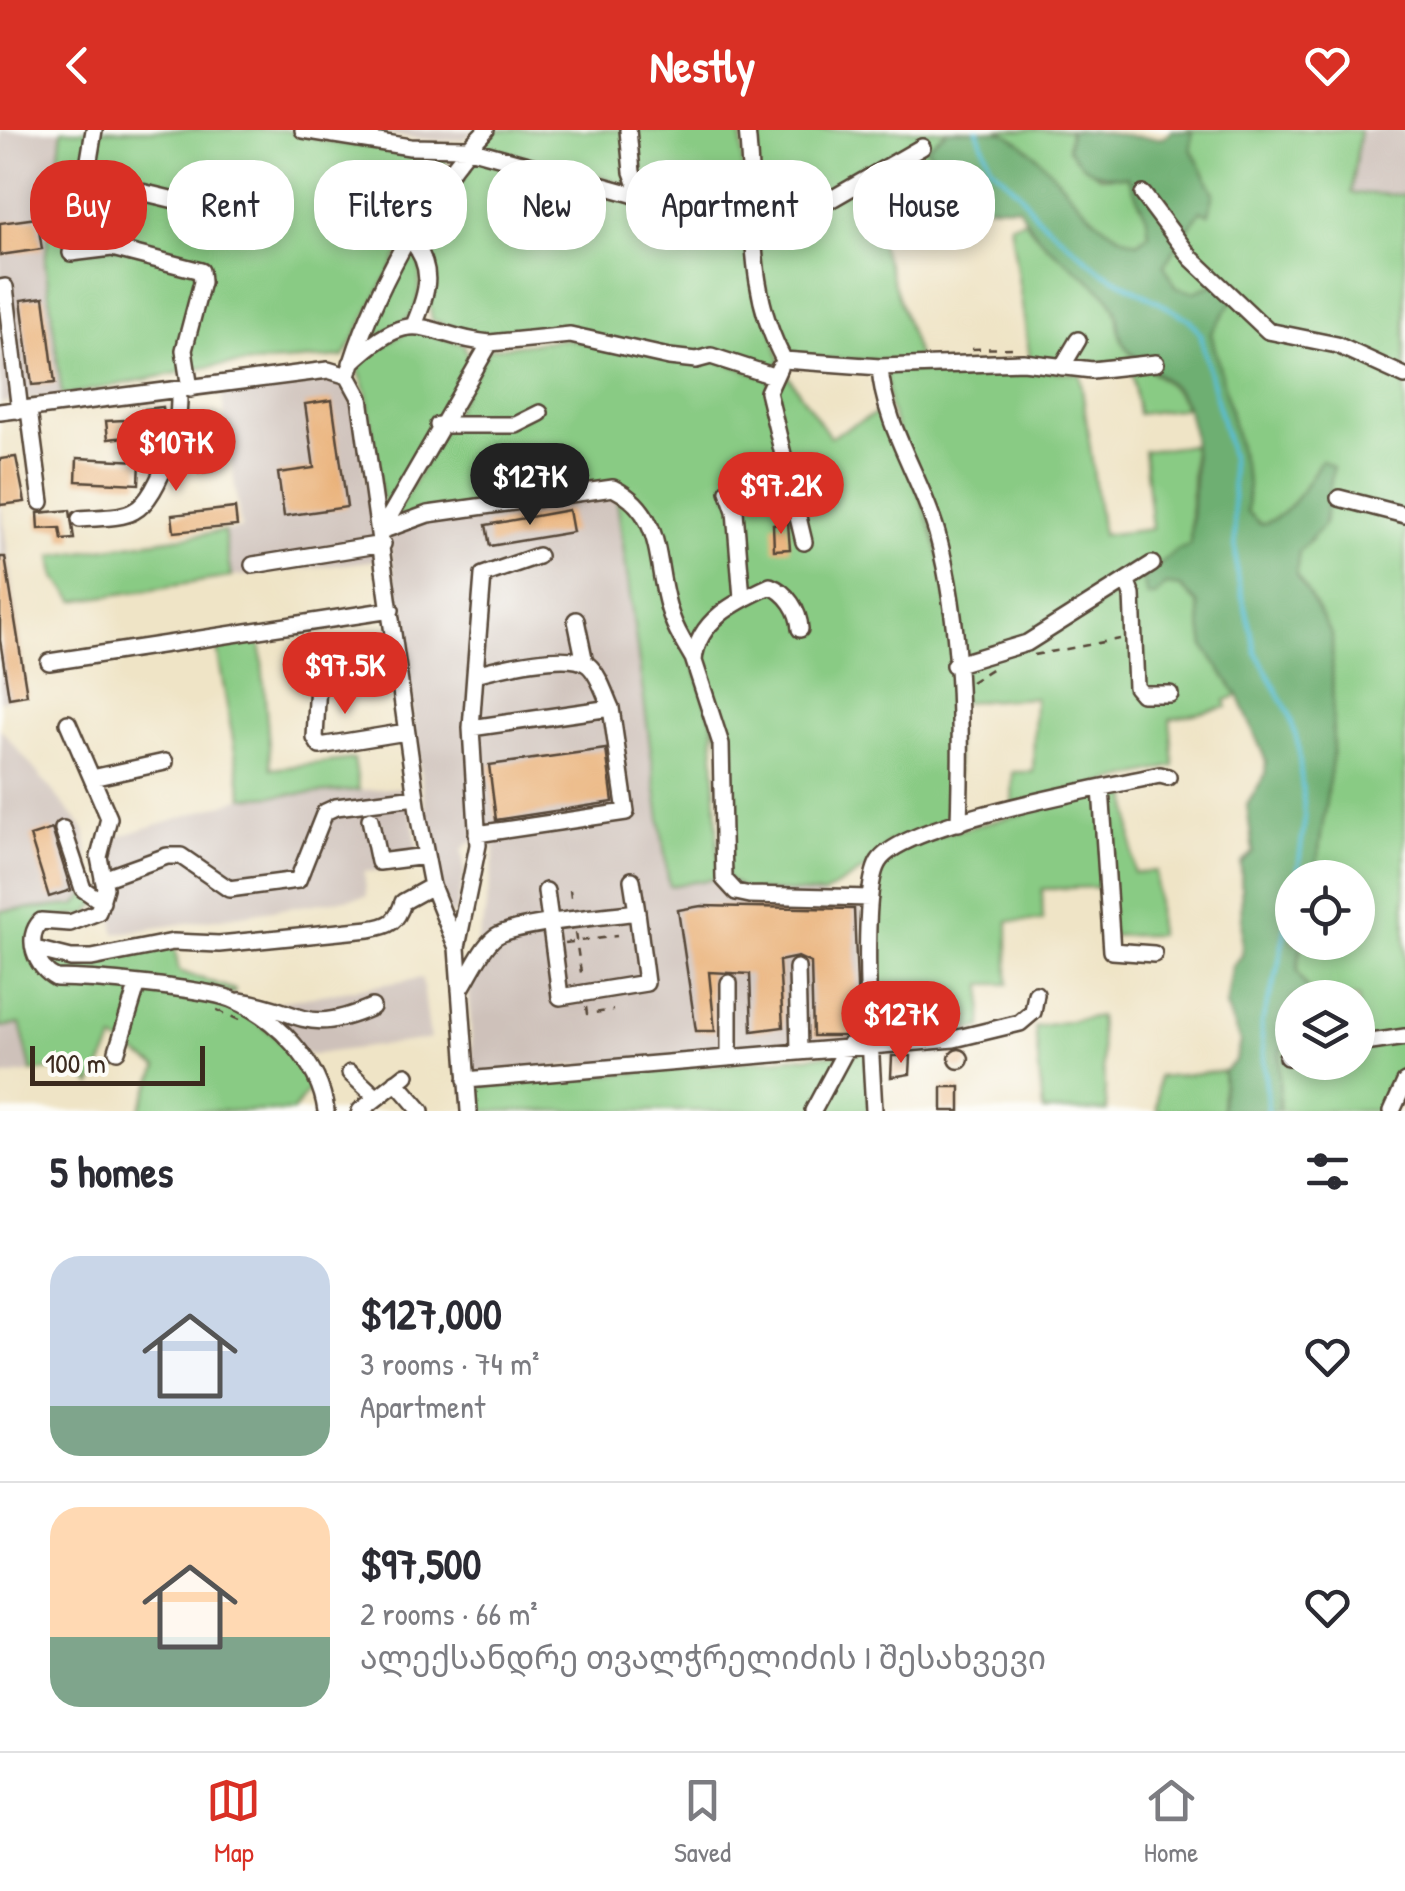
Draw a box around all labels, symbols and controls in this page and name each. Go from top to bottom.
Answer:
text: Nestly [650,35,755,96]
icon: back [50,38,105,93]
icon: heart [1300,38,1355,93]
chip: Buy [30,160,147,250]
chip: Rent [167,160,294,250]
chip: Filters [314,160,467,250]
chip: New [487,160,606,250]
chip: Apartment [626,160,833,250]
chip: House [853,160,995,250]
pin: $107K [106,409,246,494]
text: $107K [139,420,213,463]
pin: $127K [460,443,600,528]
pin: $97.2K [700,452,862,537]
text: $127K [492,454,568,497]
text: $97.2K [740,463,822,506]
pin: $97.5K [264,632,426,717]
text: $97.5K [305,643,385,686]
map controls [1275,860,1375,1080]
button: locate [1275,860,1375,960]
button: layers [1275,980,1375,1080]
pin: $127K [831,981,971,1066]
text: $127K [863,992,939,1035]
scale bar [30,1041,205,1086]
text: 100 m [45,1044,106,1082]
text: 5 homes [50,1143,173,1200]
icon: filters [1300,1144,1355,1199]
text: $127,000 [360,1285,502,1342]
icon: home [130,1296,250,1416]
icon: heart [1300,1329,1355,1384]
text: 3 rooms · 74 m² [360,1342,539,1385]
text: Apartment [360,1385,485,1428]
text: $97,500 [360,1535,481,1592]
icon: home [130,1547,250,1667]
icon: heart [1300,1580,1355,1635]
text: 2 rooms · 66 m² [360,1592,538,1635]
text: ალექსანდრე თვალჭრელიძის I შესახვევი [360,1636,1046,1679]
tab: Map [206,1773,261,1871]
tab: Saved [674,1773,731,1871]
tab: Home [1144,1773,1199,1871]

